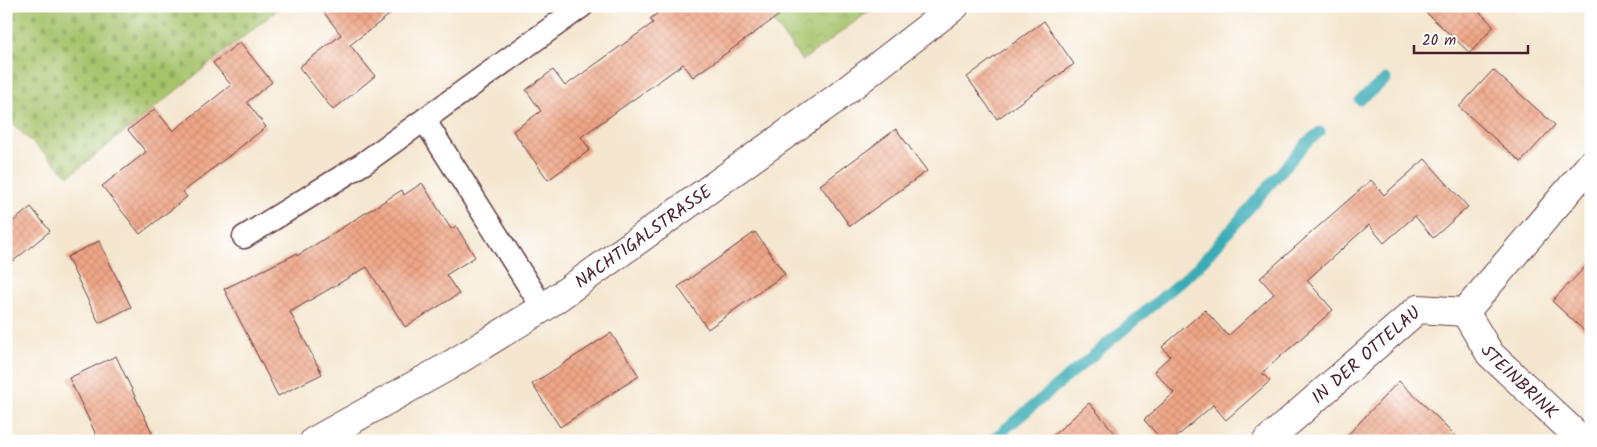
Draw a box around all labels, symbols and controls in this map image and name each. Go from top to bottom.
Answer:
scale bar [1414,22,1528,54]
text: 20 m [1422,29,1456,53]
street label: NACHTIGALSTRASSE [569,178,719,297]
street label: IN DER OTTELAU [1305,300,1428,412]
street label: STEINBRINK [1472,340,1564,427]

